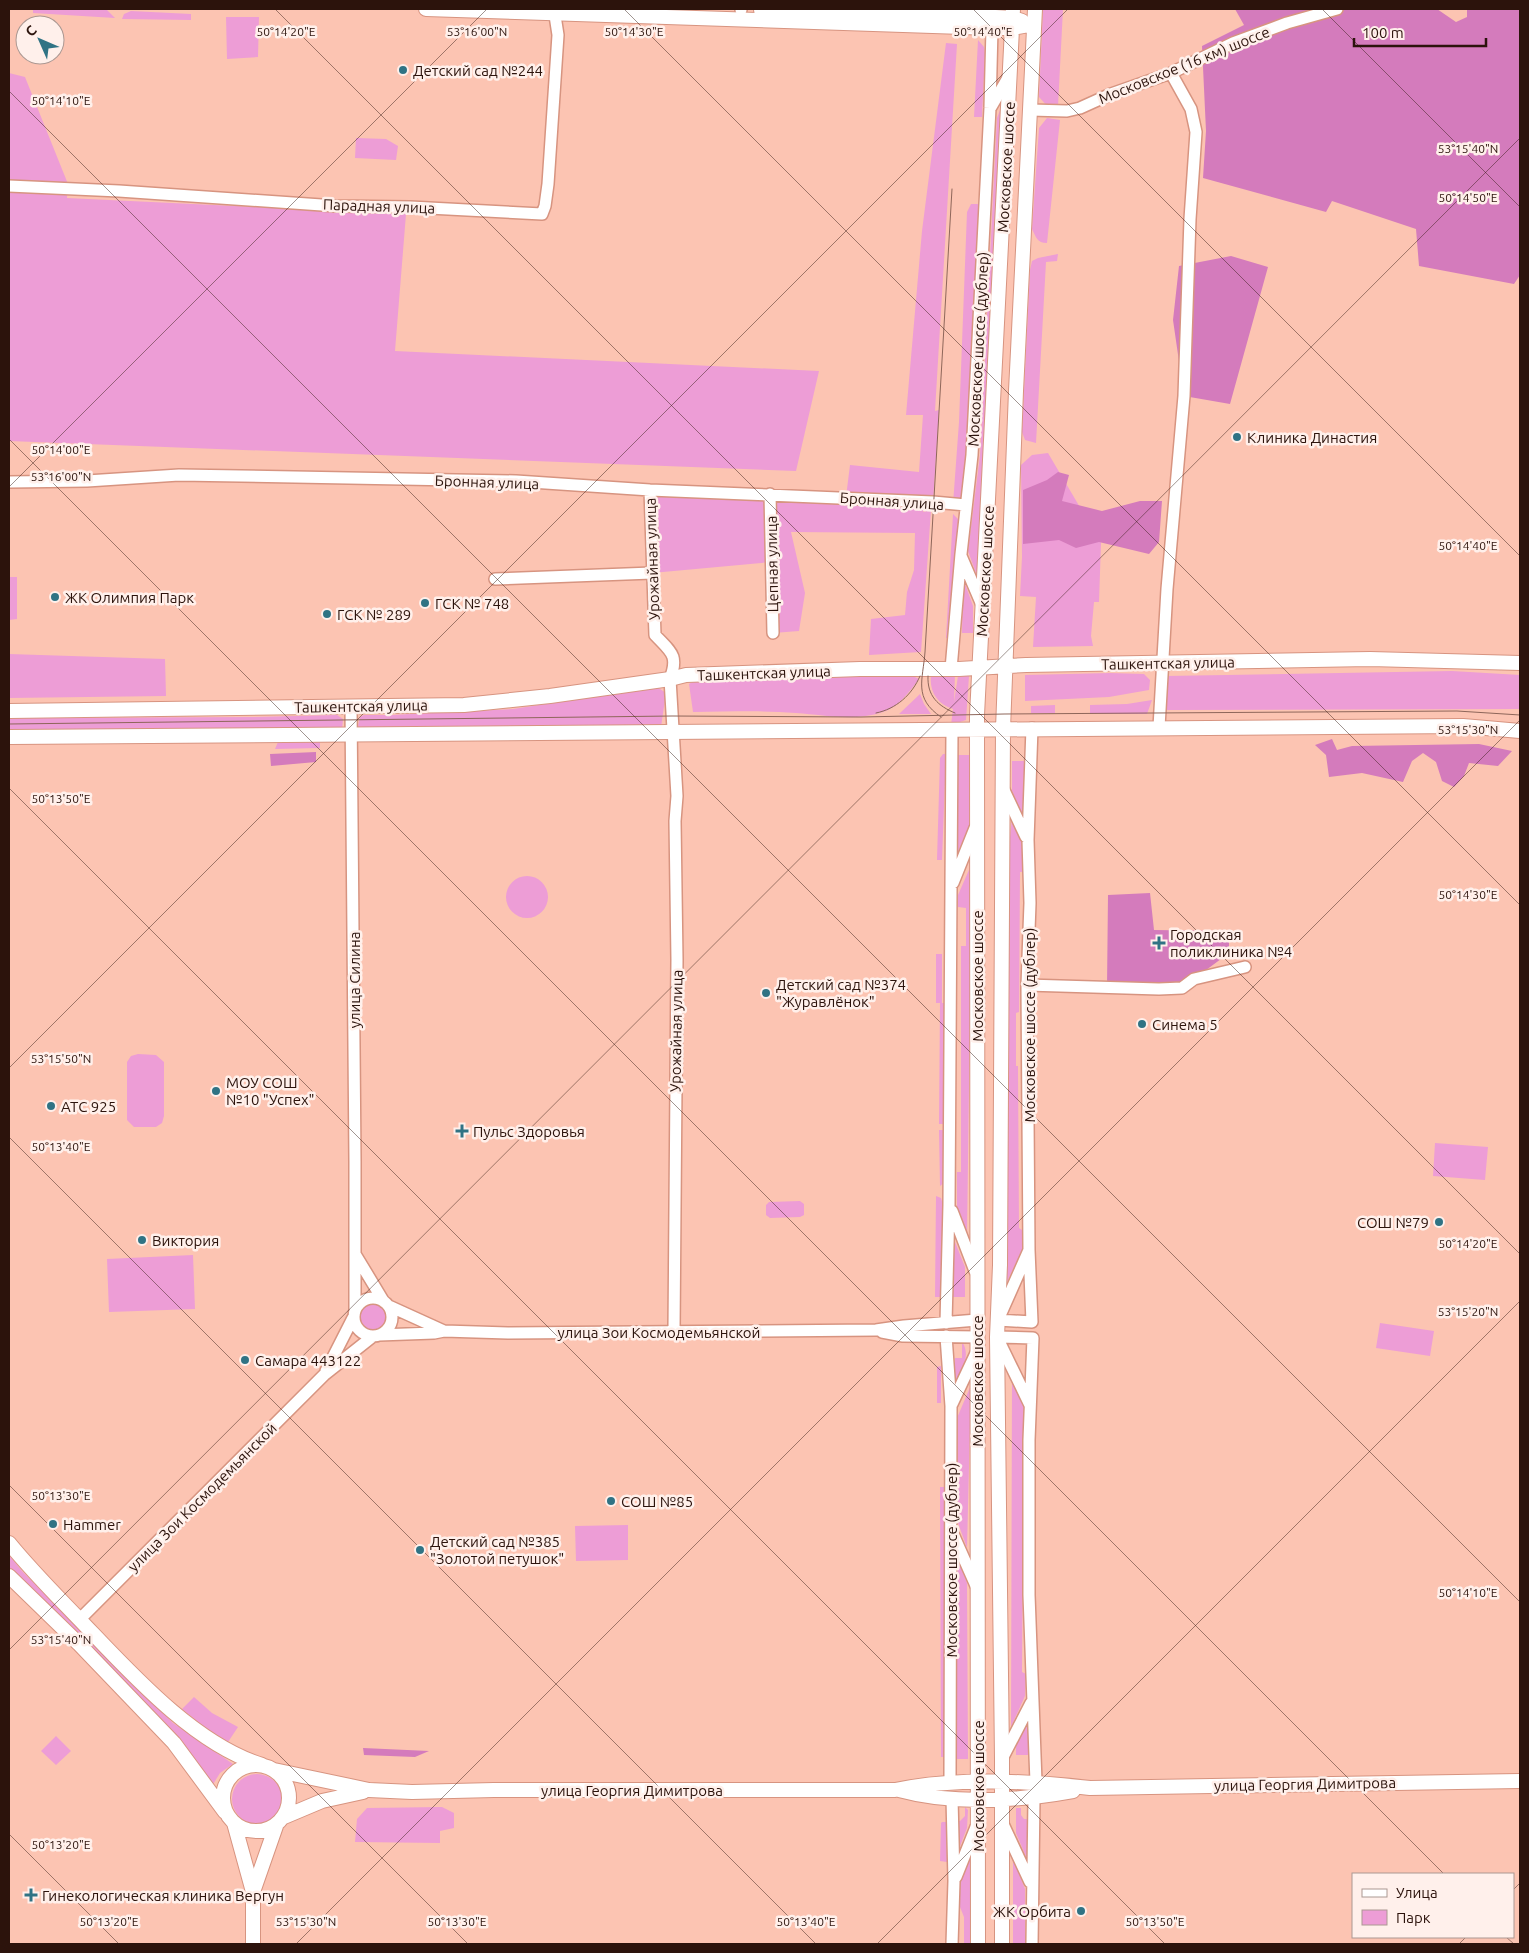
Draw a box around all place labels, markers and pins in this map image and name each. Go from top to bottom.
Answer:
place label: Детский сад №244 [413,62,543,79]
marker: Детский сад №244 [397,64,409,76]
place label: Клиника Династия [1247,429,1377,446]
marker: Клиника Династия [1231,431,1243,443]
place label: ЖК Олимпия Парк [65,589,194,606]
marker: ЖК Олимпия Парк [49,591,61,603]
place label: ГСК № 748 [435,595,509,612]
marker: ГСК № 748 [419,597,431,609]
place label: ГСК № 289 [337,606,411,623]
marker: ГСК № 289 [321,608,333,620]
place label: Городская поликлиника №4 [1170,926,1292,960]
marker: Городская поликлиника №4 [1152,936,1166,950]
place label: Детский сад №374 "Журавлёнок" [776,976,906,1010]
marker: Детский сад №374 "Журавлёнок" [760,987,772,999]
place label: Синема 5 [1152,1016,1218,1033]
marker: Синема 5 [1136,1018,1148,1030]
place label: МОУ СОШ №10 "Успех" [226,1074,314,1108]
marker: МОУ СОШ №10 "Успех" [210,1085,222,1097]
place label: АТС 925 [61,1098,116,1115]
marker: АТС 925 [45,1100,57,1112]
place label: Пульс Здоровья [473,1123,585,1140]
marker: Пульс Здоровья [455,1124,469,1138]
place label: СОШ №79 [1357,1214,1429,1231]
marker: СОШ №79 [1433,1216,1445,1228]
place label: Виктория [152,1232,219,1249]
marker: Виктория [136,1234,148,1246]
place label: Самара 443122 [255,1352,361,1369]
marker: Самара 443122 [239,1354,251,1366]
place label: СОШ №85 [621,1493,693,1510]
marker: СОШ №85 [605,1495,617,1507]
place label: Hammer [63,1516,121,1533]
marker: Hammer [47,1518,59,1530]
place label: Детский сад №385 "Золотой петушок" [430,1533,564,1567]
marker: Детский сад №385 "Золотой петушок" [414,1544,426,1556]
place label: Гинекологическая клиника Вергун [42,1887,284,1904]
marker: Гинекологическая клиника Вергун [24,1888,38,1902]
place label: ЖК Орбита [993,1903,1071,1920]
marker: ЖК Орбита [1075,1905,1087,1917]

